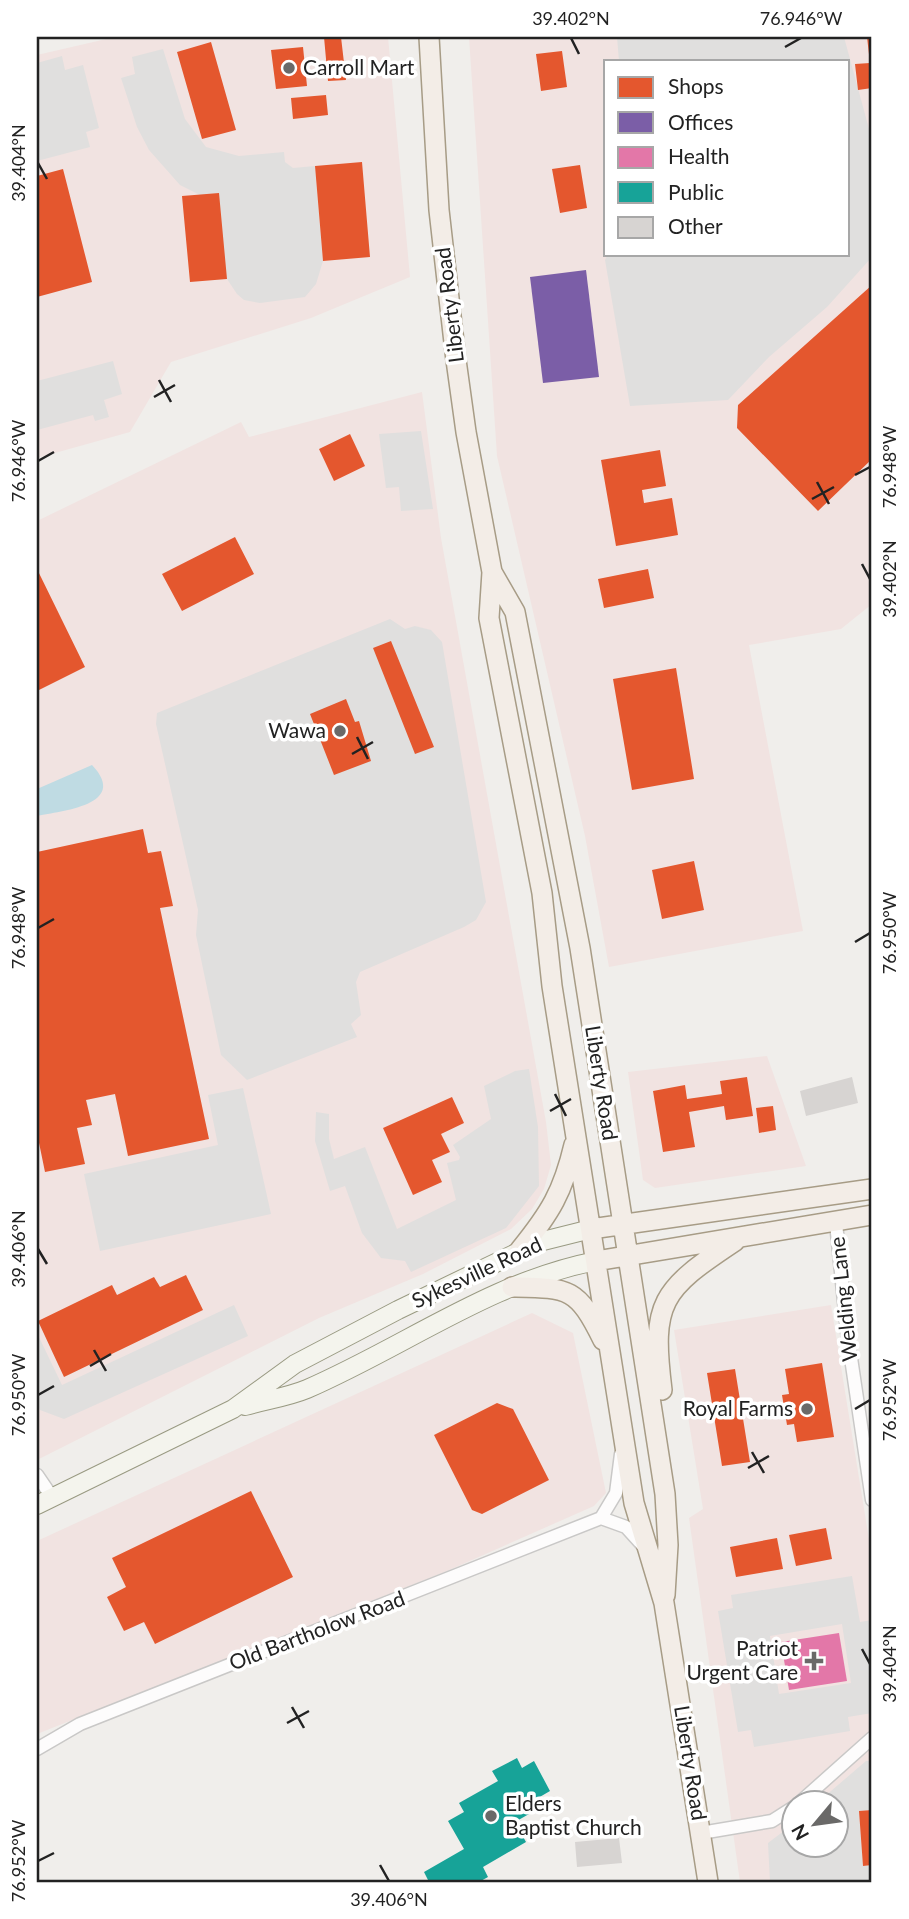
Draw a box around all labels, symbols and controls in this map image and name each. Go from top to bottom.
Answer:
text: 39.402°N [532,7,610,29]
text: 76.946°W [760,7,843,29]
place label: Carroll Mart [303,54,415,79]
marker: Carroll Mart [281,60,297,76]
legend [604,60,850,256]
text: Shops [668,73,724,98]
text: Offices [668,109,733,134]
text: 39.404°N [7,124,29,202]
text: Health [668,143,729,168]
text: Public [668,179,724,204]
text: Other [668,213,723,238]
street label: Liberty Road [429,246,468,364]
text: 76.946°W [7,419,29,502]
text: 76.948°W [878,425,900,508]
text: 39.402°N [878,540,900,618]
place label: Wawa [268,717,326,742]
marker: Wawa [332,723,348,739]
text: 76.948°W [7,886,29,969]
text: 76.950°W [878,891,900,974]
street label: Liberty Road [581,1023,624,1142]
text: 39.406°N [7,1210,29,1288]
street label: Sykesville Road [407,1231,545,1313]
street label: Welding Lane [824,1235,861,1363]
text: 76.950°W [7,1353,29,1436]
text: 76.952°W [878,1358,900,1441]
place label: Royal Farms [683,1395,793,1420]
marker: Royal Farms [799,1401,815,1417]
street label: Old Bartholow Road [225,1585,408,1675]
text: 39.404°N [878,1625,900,1703]
place label: Patriot Urgent Care [686,1635,798,1684]
marker: Patriot Urgent Care [804,1651,824,1671]
street label: Liberty Road [670,1703,713,1822]
place label: Elders Baptist Church [505,1790,642,1839]
north arrow [780,1790,850,1860]
marker: Elders Baptist Church [483,1808,499,1824]
text: 76.952°W [7,1819,29,1902]
text: N [786,1821,813,1844]
text: 39.406°N [350,1888,428,1910]

